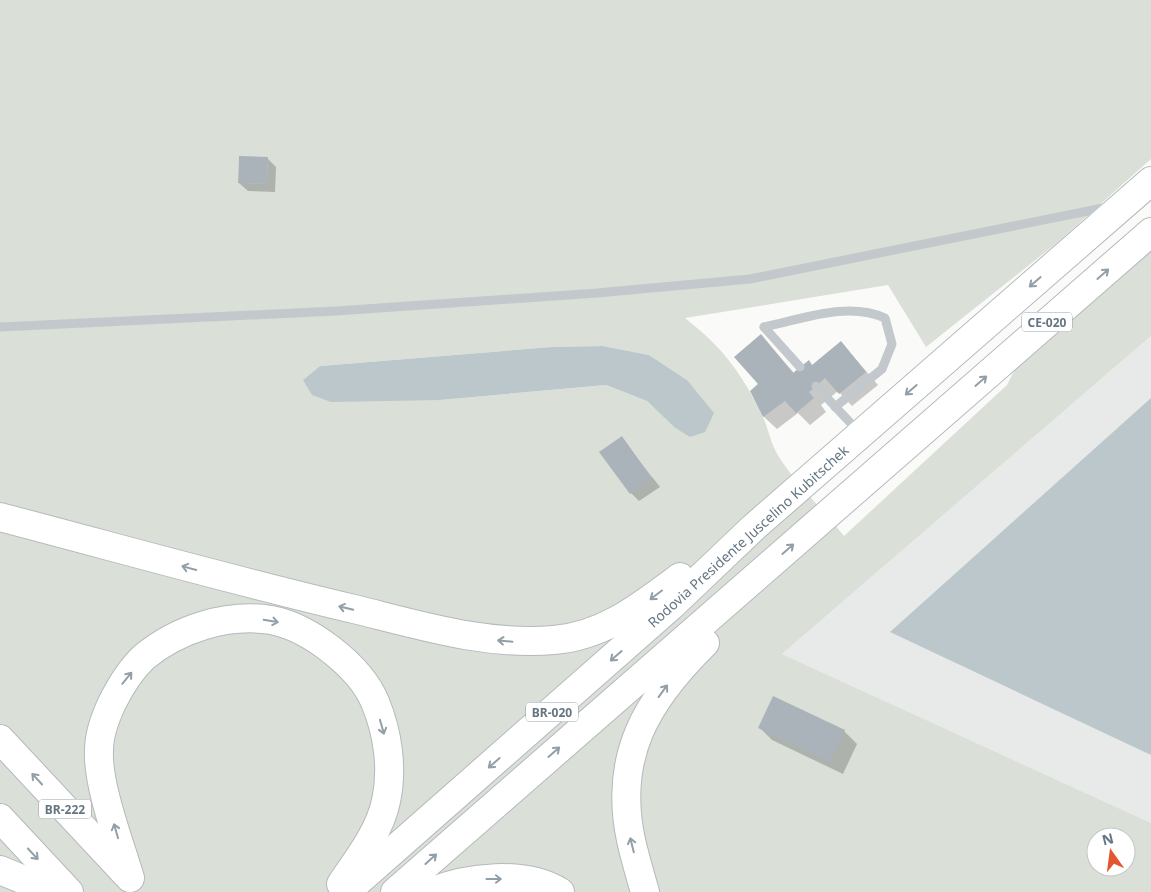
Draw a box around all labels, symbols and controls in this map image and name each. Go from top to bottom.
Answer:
one-way arrow [1096,268,1109,280]
one-way arrow [1029,276,1042,287]
road number: CE-020 [1022,313,1072,332]
one-way arrow [974,375,987,387]
one-way arrow [904,385,917,396]
street label: Rodovia Presidente Juscelino Kubitschek [644,440,853,631]
one-way arrow [781,543,794,555]
one-way arrow [181,562,197,572]
one-way arrow [650,589,663,600]
one-way arrow [339,603,355,612]
one-way arrow [262,617,278,627]
one-way arrow [498,636,514,645]
one-way arrow [609,650,622,661]
one-way arrow [122,671,133,684]
one-way arrow [657,685,668,698]
road number: BR-020 [526,702,578,722]
one-way arrow [378,719,388,735]
one-way arrow [547,747,560,758]
one-way arrow [487,757,500,769]
one-way arrow [31,772,43,785]
road number: BR-222 [39,800,91,819]
one-way arrow [111,824,121,840]
north arrow [1086,827,1136,877]
text: N [1100,828,1116,849]
one-way arrow [627,837,636,853]
one-way arrow [27,848,39,860]
one-way arrow [425,853,438,865]
one-way arrow [486,874,502,884]

